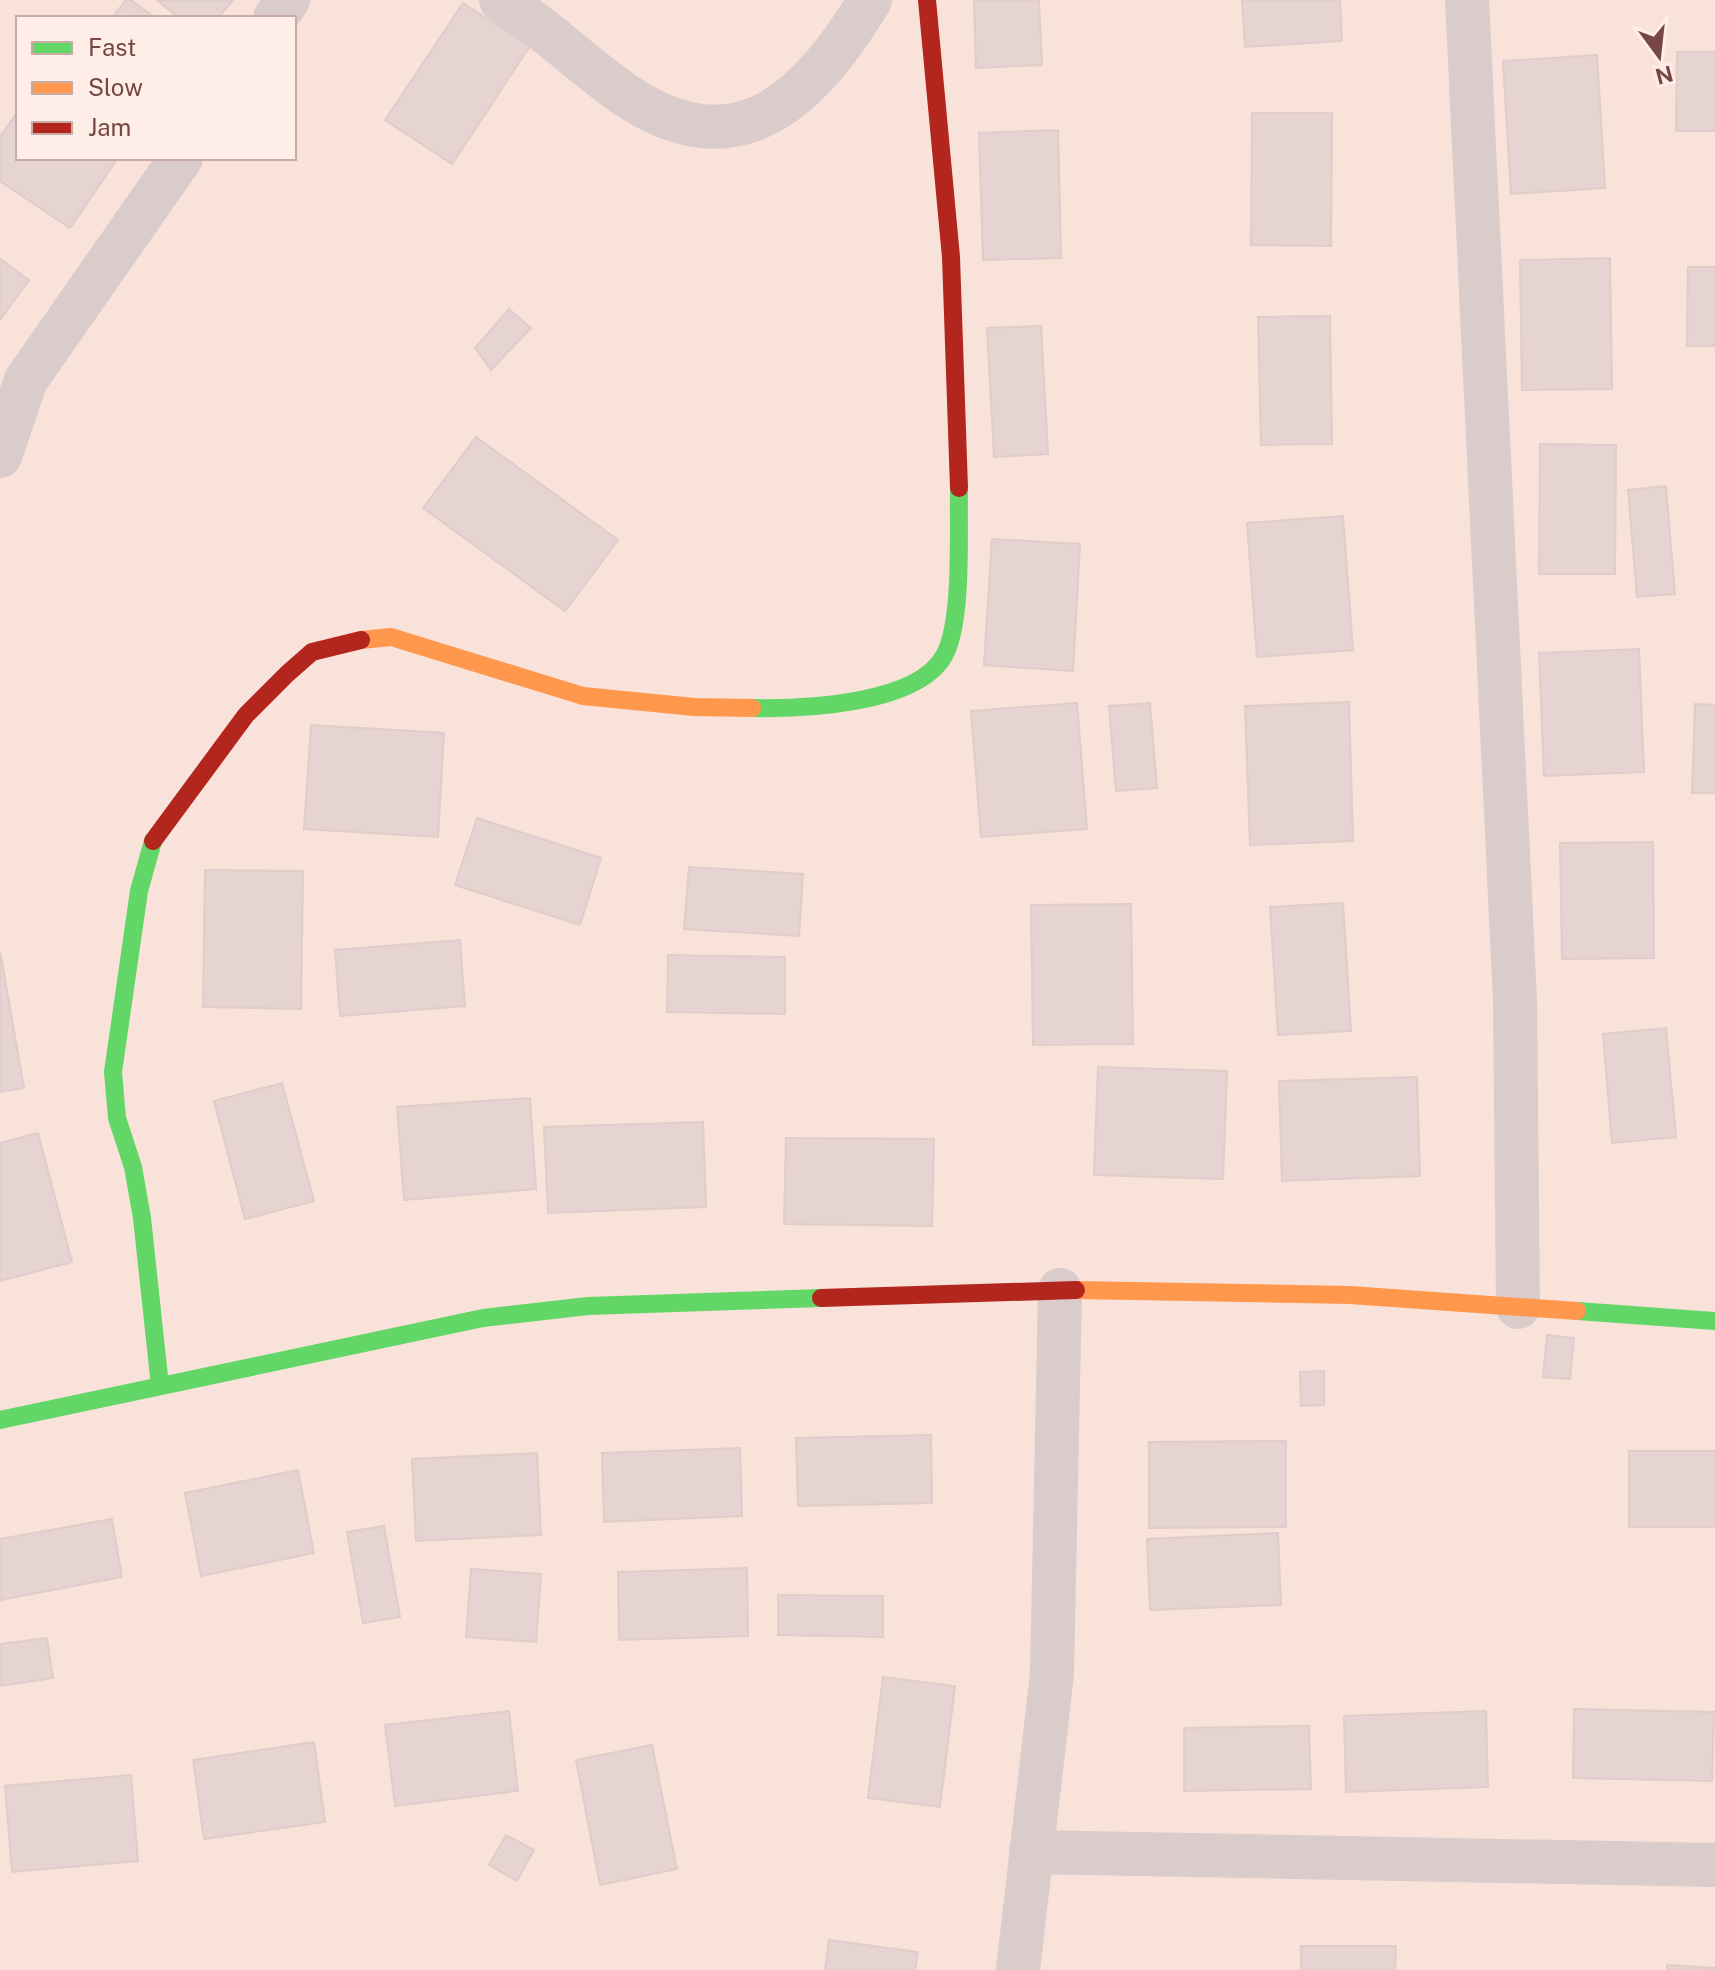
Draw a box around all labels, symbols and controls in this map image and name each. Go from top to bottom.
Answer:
legend [16,16,296,160]
north arrow [1619,16,1699,96]
text: Fast [88,33,136,61]
text: N [1652,61,1676,90]
text: Slow [88,73,143,101]
text: Jam [88,113,131,141]

